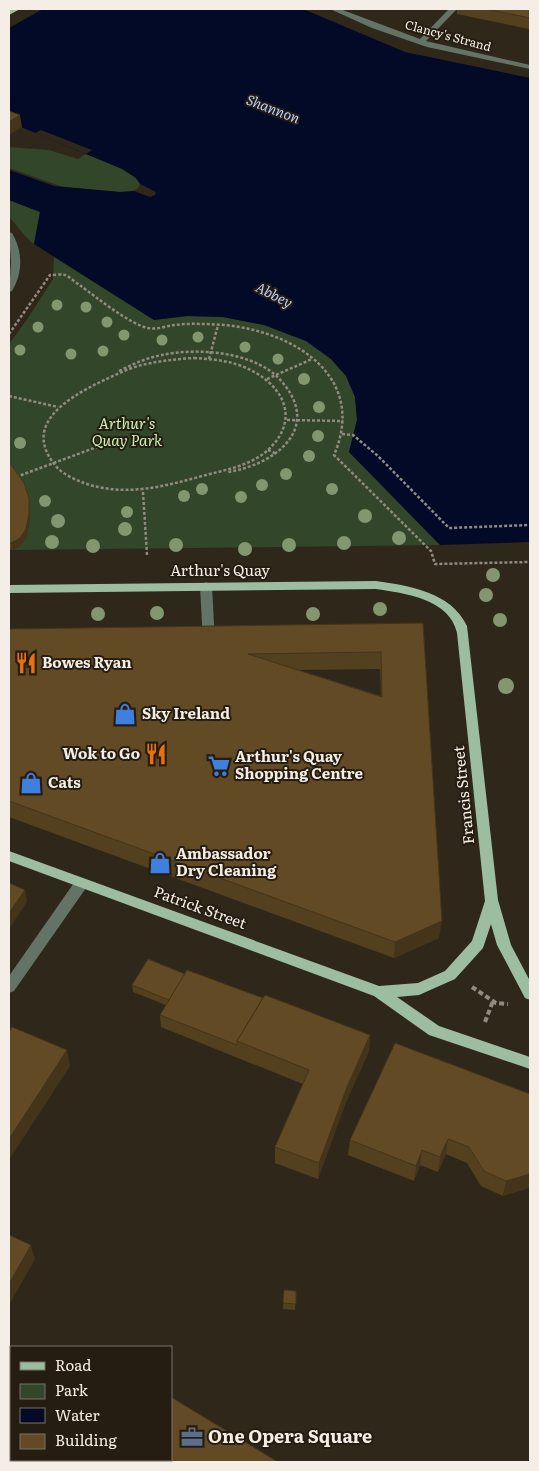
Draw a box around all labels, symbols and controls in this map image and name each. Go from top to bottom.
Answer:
street label: Clancy's Strand [403,15,494,55]
water label: Shannon [244,89,304,128]
water label: Abbey [253,276,296,312]
park label: Arthur's Quay Park [92,411,163,451]
street label: Arthur's Quay [170,558,270,581]
restaurant icon: Bowes Ryan [13,650,39,676]
place label: Bowes Ryan [42,650,132,673]
shop icon: Sky Ireland [112,701,138,727]
place label: Sky Ireland [142,701,230,724]
place label: Wok to Go [63,741,140,764]
restaurant icon: Wok to Go [143,741,169,767]
place label: Arthur's Quay Shopping Centre [235,744,363,784]
street label: Francis Street [446,745,479,846]
supermarket icon: Arthur's Quay Shopping Centre [206,753,232,779]
shop icon: Cats [18,770,44,796]
place label: Cats [48,770,81,793]
place label: Ambassador Dry Cleaning [176,841,277,881]
shop icon: Ambassador Dry Cleaning [147,850,173,876]
street label: Patrick Street [151,879,250,934]
legend [10,1346,172,1461]
text: Road [55,1353,91,1376]
text: Park [55,1378,89,1401]
text: Water [55,1403,100,1426]
place label: One Opera Square [208,1422,372,1449]
office icon: One Opera Square [179,1424,205,1450]
text: Building [55,1428,117,1451]

